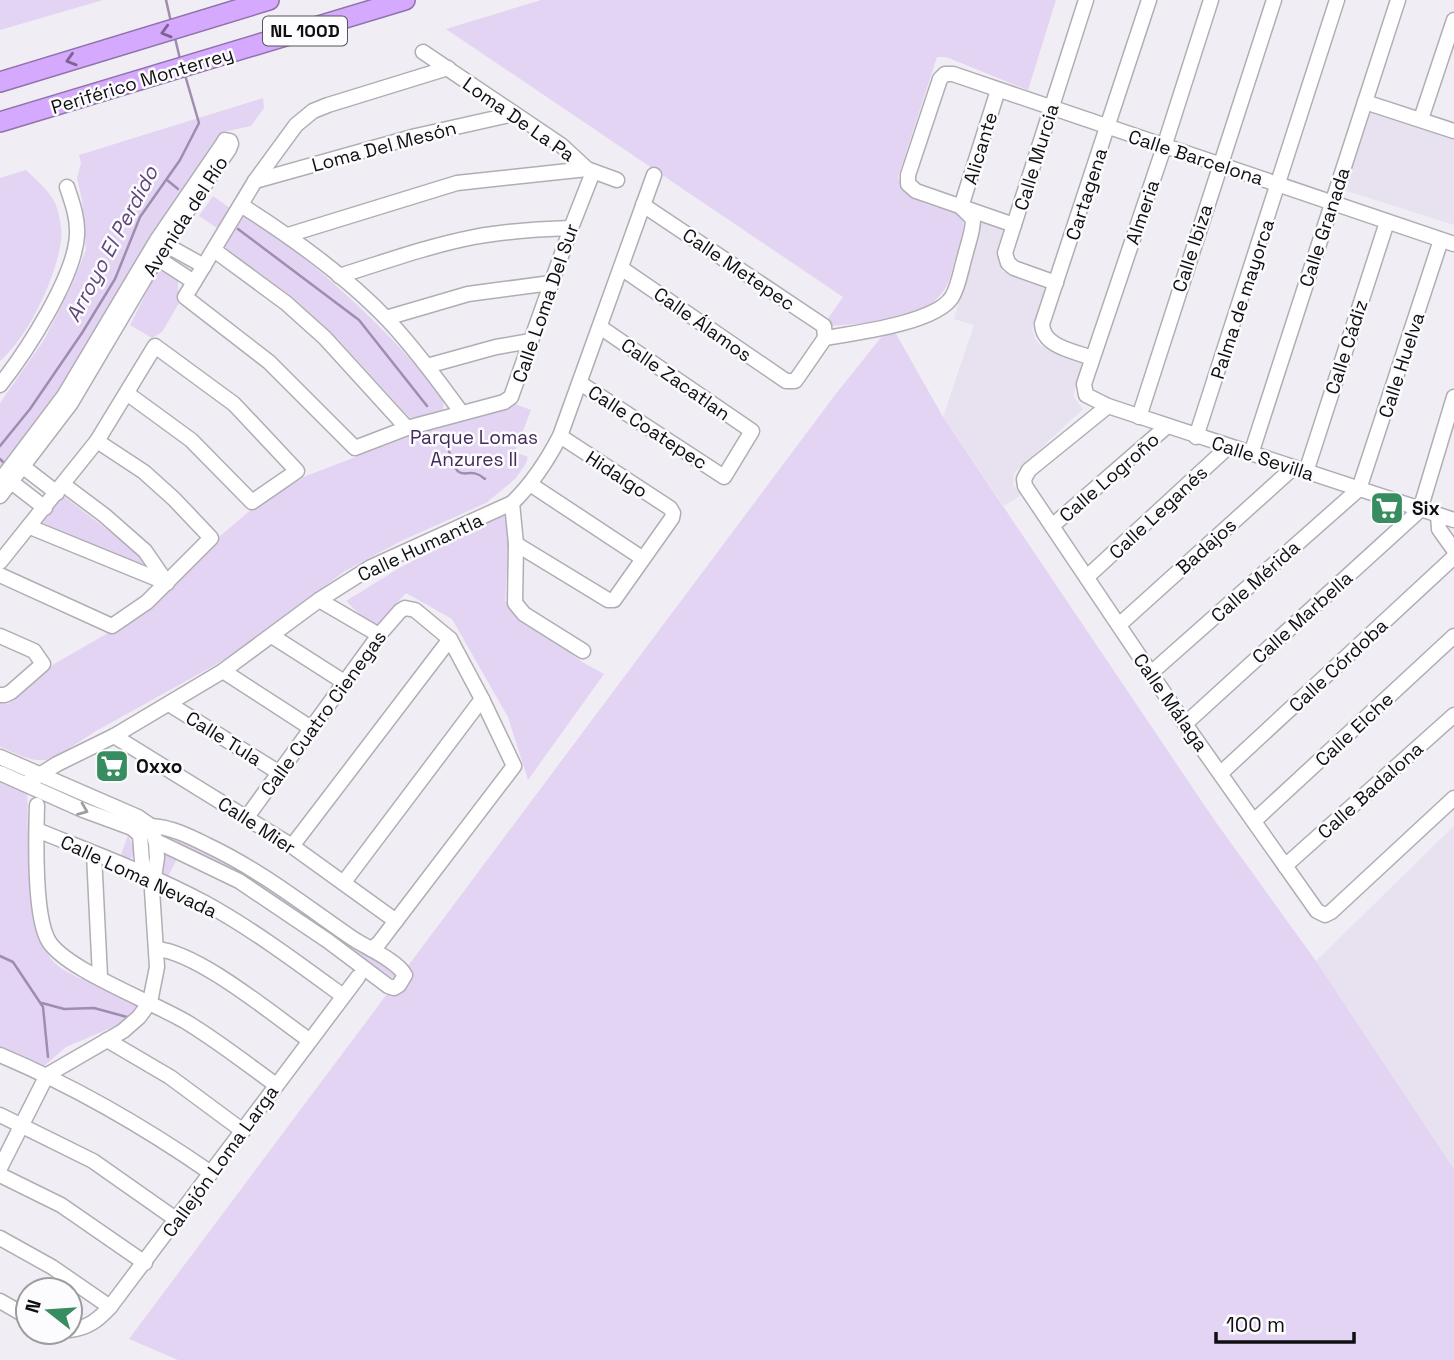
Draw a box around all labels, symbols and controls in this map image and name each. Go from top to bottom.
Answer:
road number: NL 100D [263,16,347,46]
one-way arrow [161,24,173,38]
street label: Periférico Monterrey [48,41,236,120]
one-way arrow [66,52,78,67]
street label: Loma De La Pa [458,72,580,167]
street label: Calle Murcia [1008,101,1065,214]
street label: Alicante [958,109,1003,187]
street label: Loma Del Mesón [309,115,459,178]
street label: Calle Barcelona [1125,124,1267,191]
street label: Cartagena [1060,145,1113,244]
street label: Avenida del Río [137,151,234,281]
water label: Arroyo El Perdido [59,160,164,326]
street label: Calle Granada [1293,164,1356,290]
street label: Almeria [1120,176,1165,248]
street label: Calle Ibiza [1167,201,1218,295]
street label: Palma de mayorca [1205,216,1280,382]
street label: Calle Loma Del Sur [507,220,584,386]
street label: Calle Metepec [678,223,800,316]
street label: Calle Álamos [649,281,757,367]
street label: Calle Cádiz [1319,297,1374,398]
street label: Calle Huelva [1373,309,1430,421]
street label: Calle Zacatlan [616,333,735,426]
street label: Calle Coatepec [583,380,712,475]
park label: Parque Lomas Anzures II [410,425,538,472]
street label: Calle Logroño [1054,427,1165,528]
street label: Calle Sevilla [1208,430,1317,487]
street label: Hidalgo [581,445,652,504]
street label: Calle Leganés [1104,460,1213,565]
supermarket icon: Six [1368,489,1406,527]
place label: Six [1412,496,1440,521]
street label: Calle Humantla [353,507,487,587]
street label: Badajos [1171,513,1242,580]
street label: Calle Mérida [1206,535,1305,628]
street label: Calle Marbella [1247,566,1358,669]
street label: Calle Córdoba [1284,613,1393,718]
street label: Calle Cuatro Cienegas [255,625,392,801]
street label: Calle Málaga [1128,648,1214,756]
street label: Calle Elche [1310,687,1399,772]
street label: Calle Tula [181,705,266,772]
street label: Calle Badalona [1312,736,1429,844]
supermarket icon: Oxxo [93,747,131,785]
place label: Oxxo [136,754,182,779]
street label: Calle Mier [213,791,300,860]
one-way arrow [76,801,88,815]
street label: Calle Loma Nevada [56,829,221,924]
street label: Callejón Loma Larga [157,1080,284,1242]
north arrow [14,1276,84,1346]
text: N [19,1296,47,1316]
scale bar [1216,1300,1354,1344]
text: 100 m [1226,1311,1285,1338]

